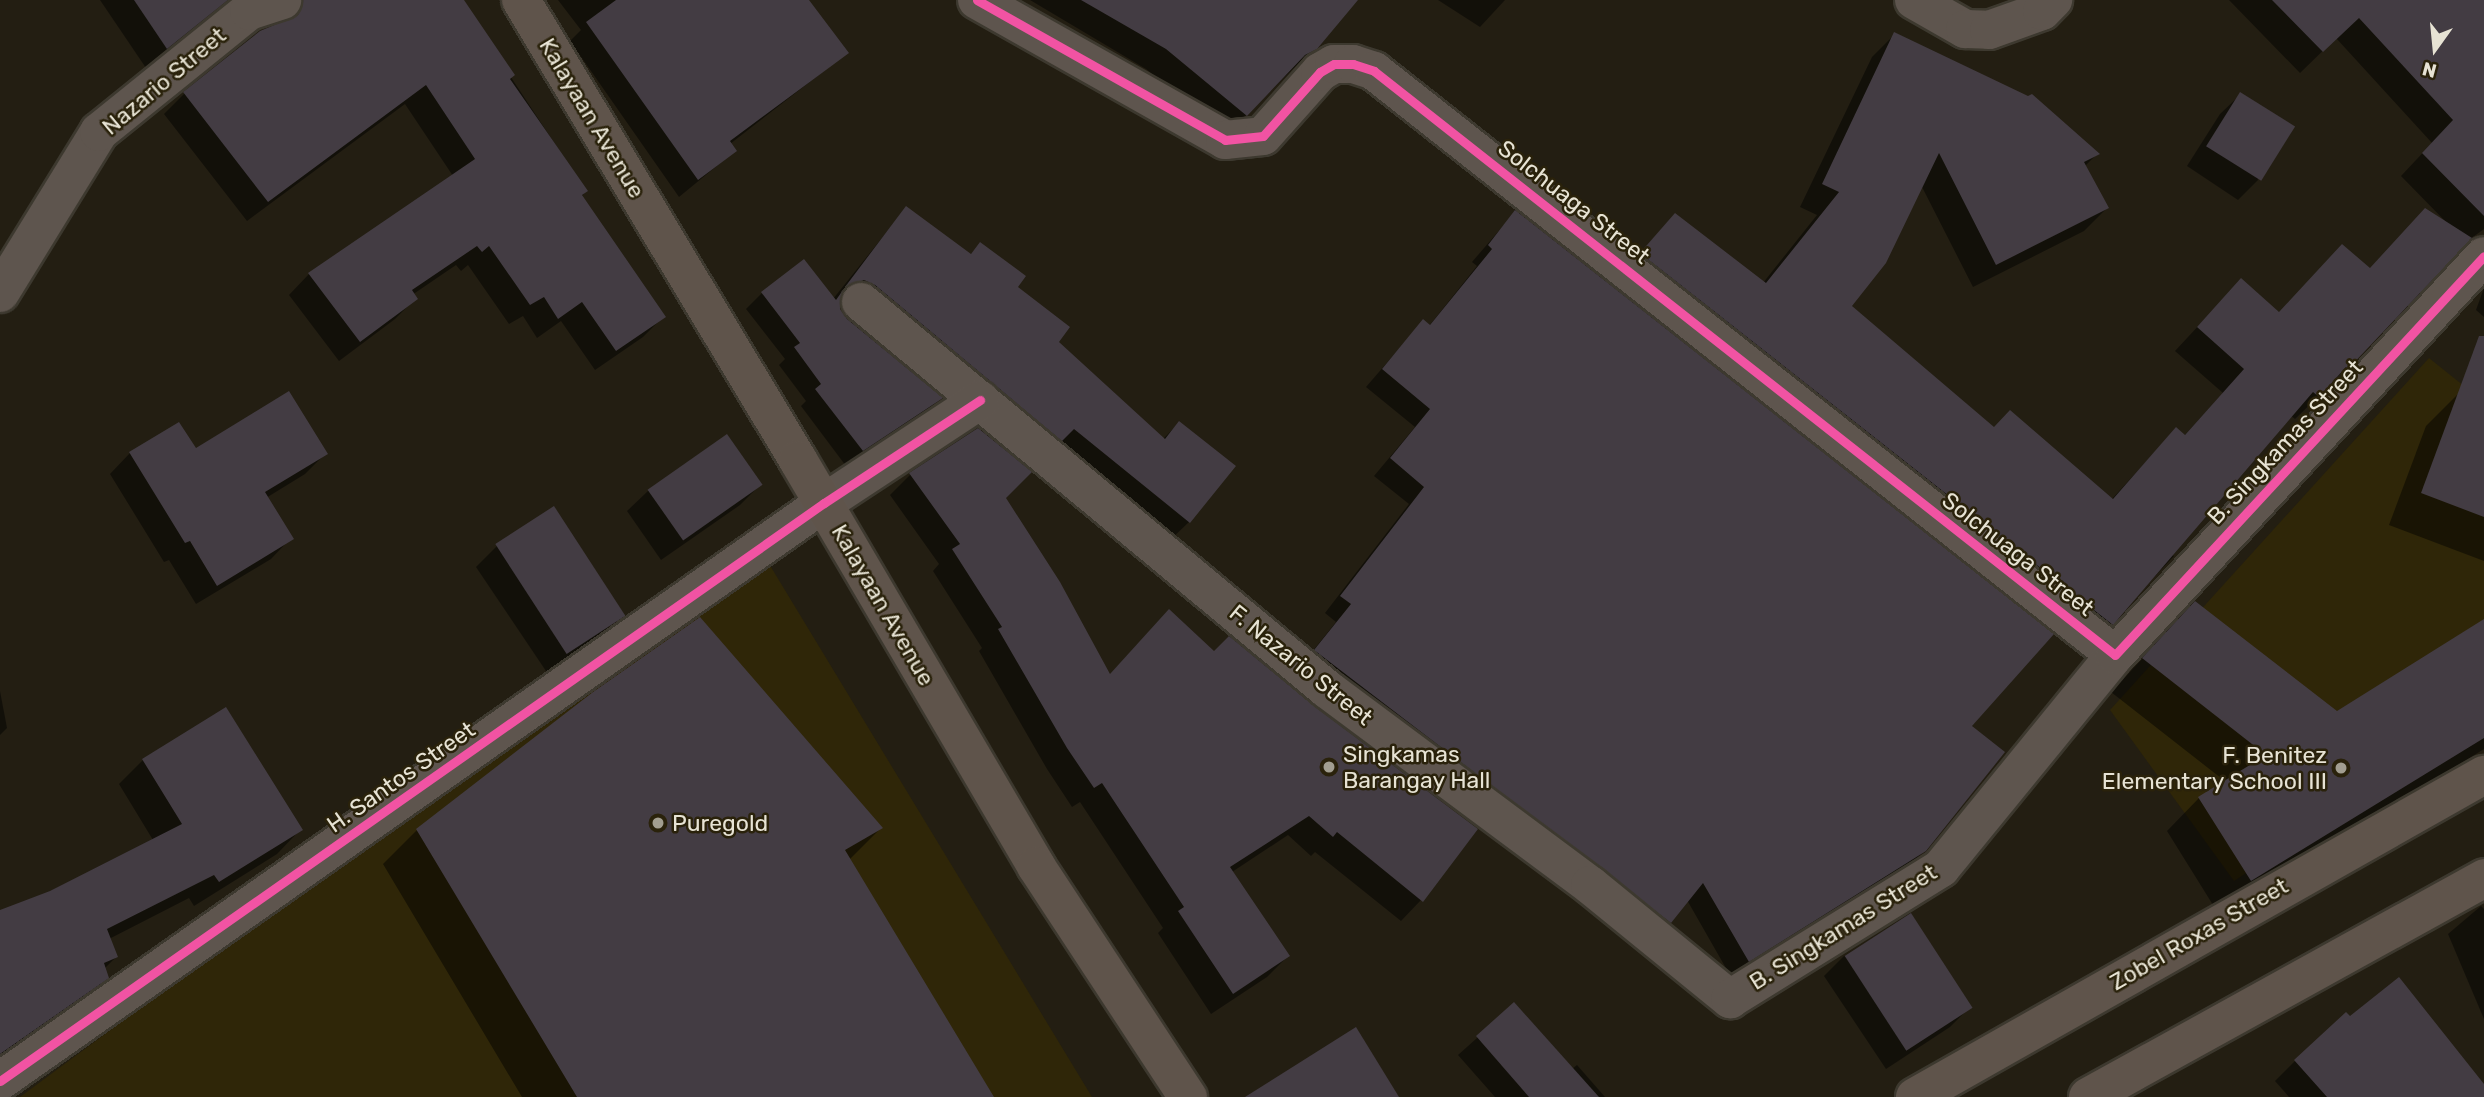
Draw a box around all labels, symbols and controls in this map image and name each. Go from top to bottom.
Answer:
north arrow [2400,14,2470,84]
street label: Nazario Street [97,21,231,141]
street label: Kalayaan Avenue [533,33,651,203]
text: N [2420,57,2439,83]
street label: Solchuaga Street [1493,134,1655,270]
street label: B. Singkamas Street [2201,354,2369,530]
street label: Solchuaga Street [1937,486,2099,622]
street label: Kalayaan Avenue [826,519,940,691]
street label: F. Nazario Street [1224,599,1378,731]
street label: H. Santos Street [322,716,480,838]
place label: Singkamas Barangay Hall [1343,740,1491,794]
place label: F. Benitez Elementary School III [2101,741,2327,795]
marker: Singkamas Barangay Hall [1321,759,1337,775]
marker: F. Benitez Elementary School III [2333,760,2349,776]
place label: Puregold [672,809,768,837]
marker: Puregold [650,815,666,831]
street label: B. Singkamas Street [1744,858,1942,996]
street label: Zobel Roxas Street [2105,872,2293,996]

